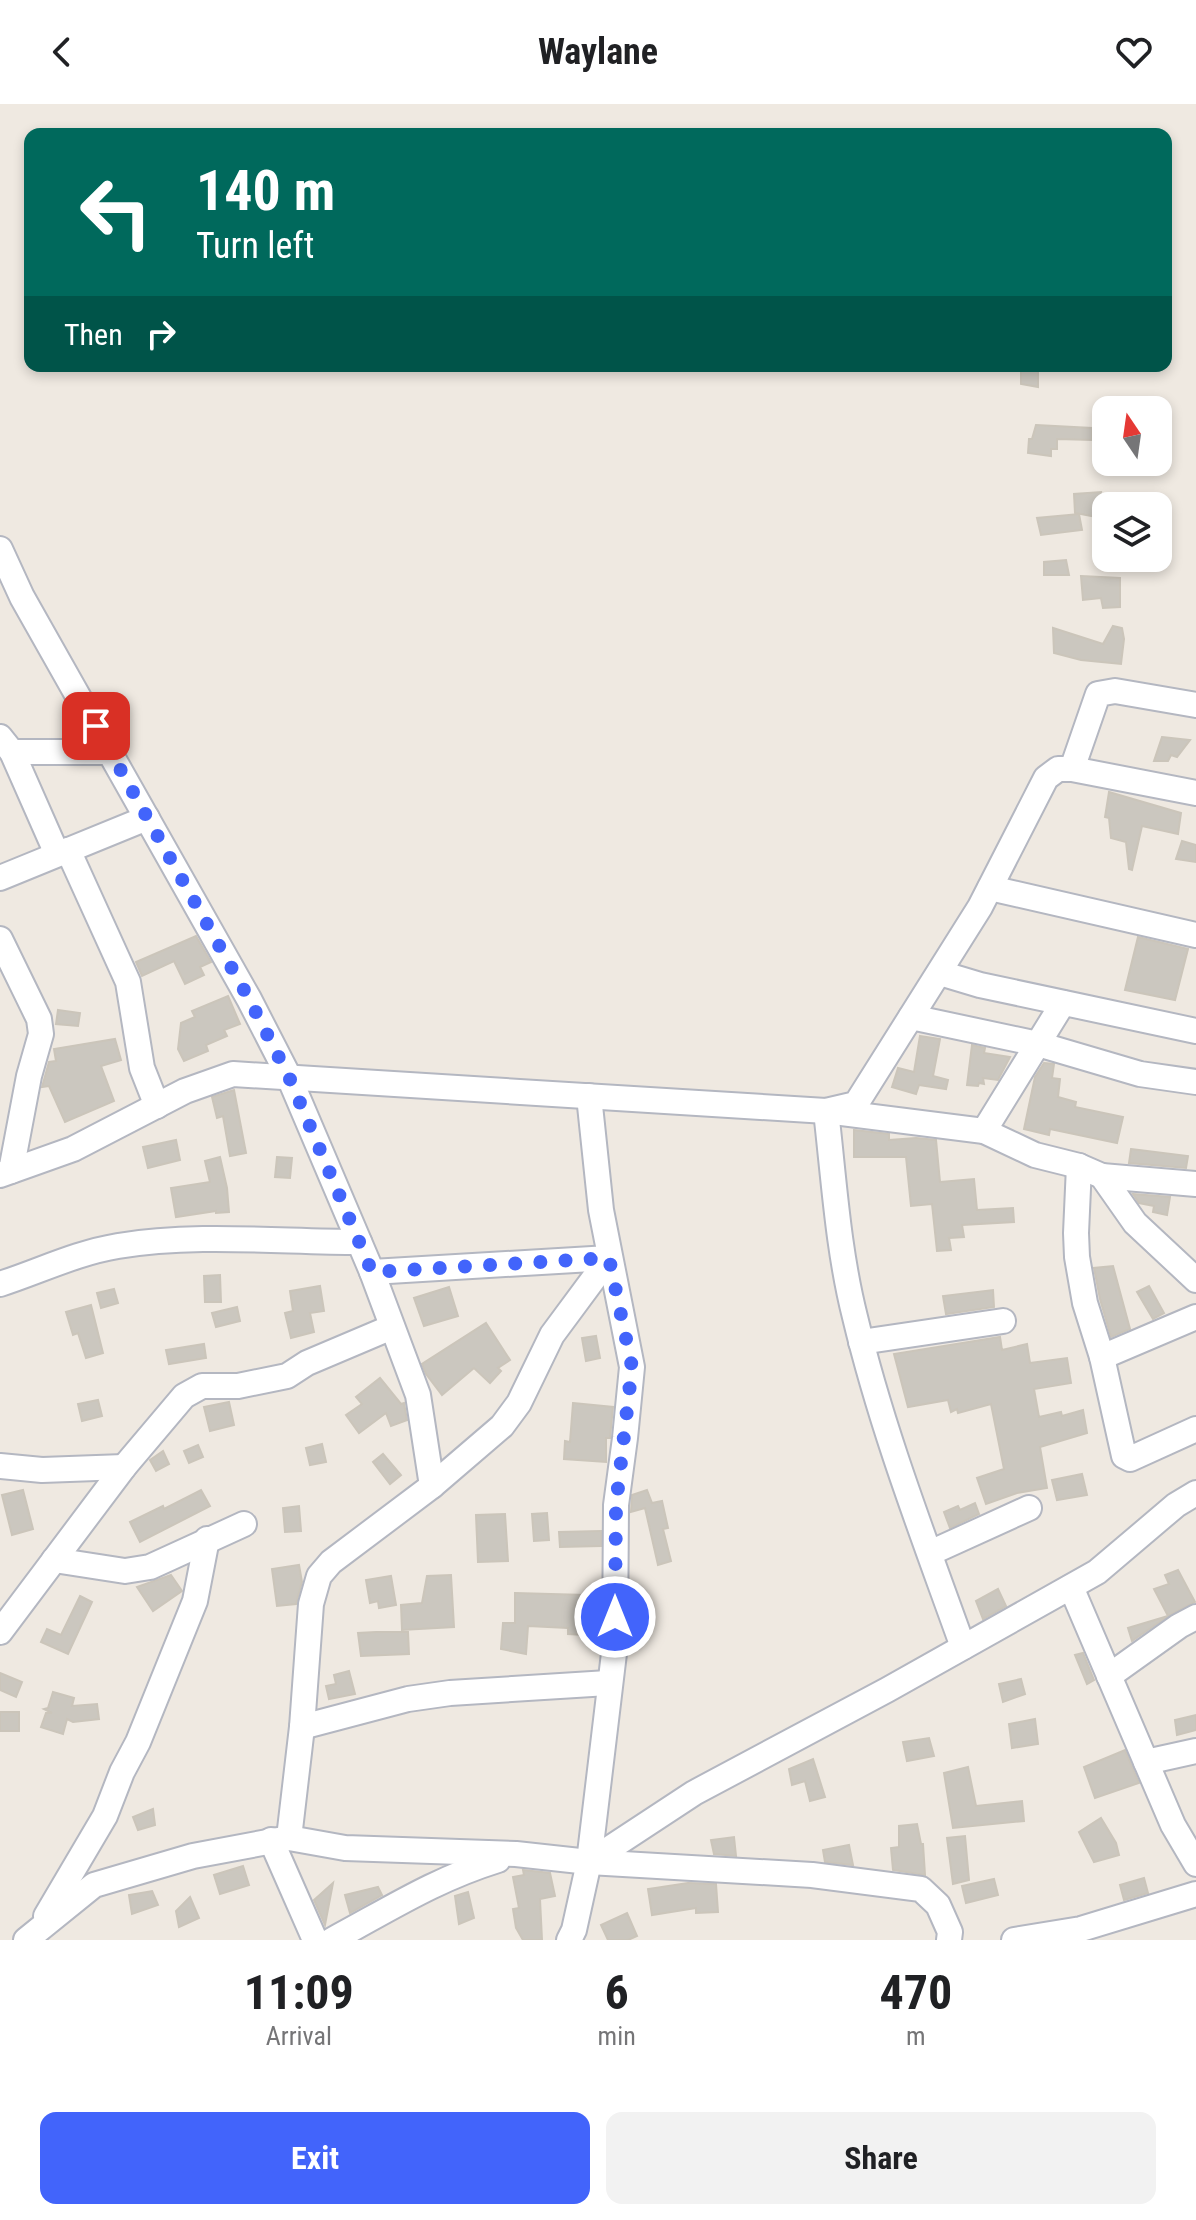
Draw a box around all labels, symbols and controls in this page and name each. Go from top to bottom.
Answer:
icon: back [40,30,84,74]
icon: heart [1112,30,1156,74]
text: Waylane [538,31,658,73]
text: 140 m [196,158,335,224]
icon: left [64,160,168,264]
text: Turn left [196,225,314,267]
icon: right [139,312,183,356]
text: Then [64,317,123,352]
north arrow [1092,396,1172,476]
map controls [1092,396,1172,572]
button: layers [1092,492,1172,572]
pin [62,692,130,760]
icon: arrive [74,704,118,748]
position arrow [573,1575,657,1659]
text: 11:09 [244,1964,354,2021]
text: 6 [605,1964,629,2021]
text: 470 [879,1964,952,2021]
text: Arrival [266,2021,332,2051]
text: min [598,2021,636,2051]
text: m [906,2021,926,2051]
button: Exit [40,2112,590,2204]
button: Share [606,2112,1156,2204]

